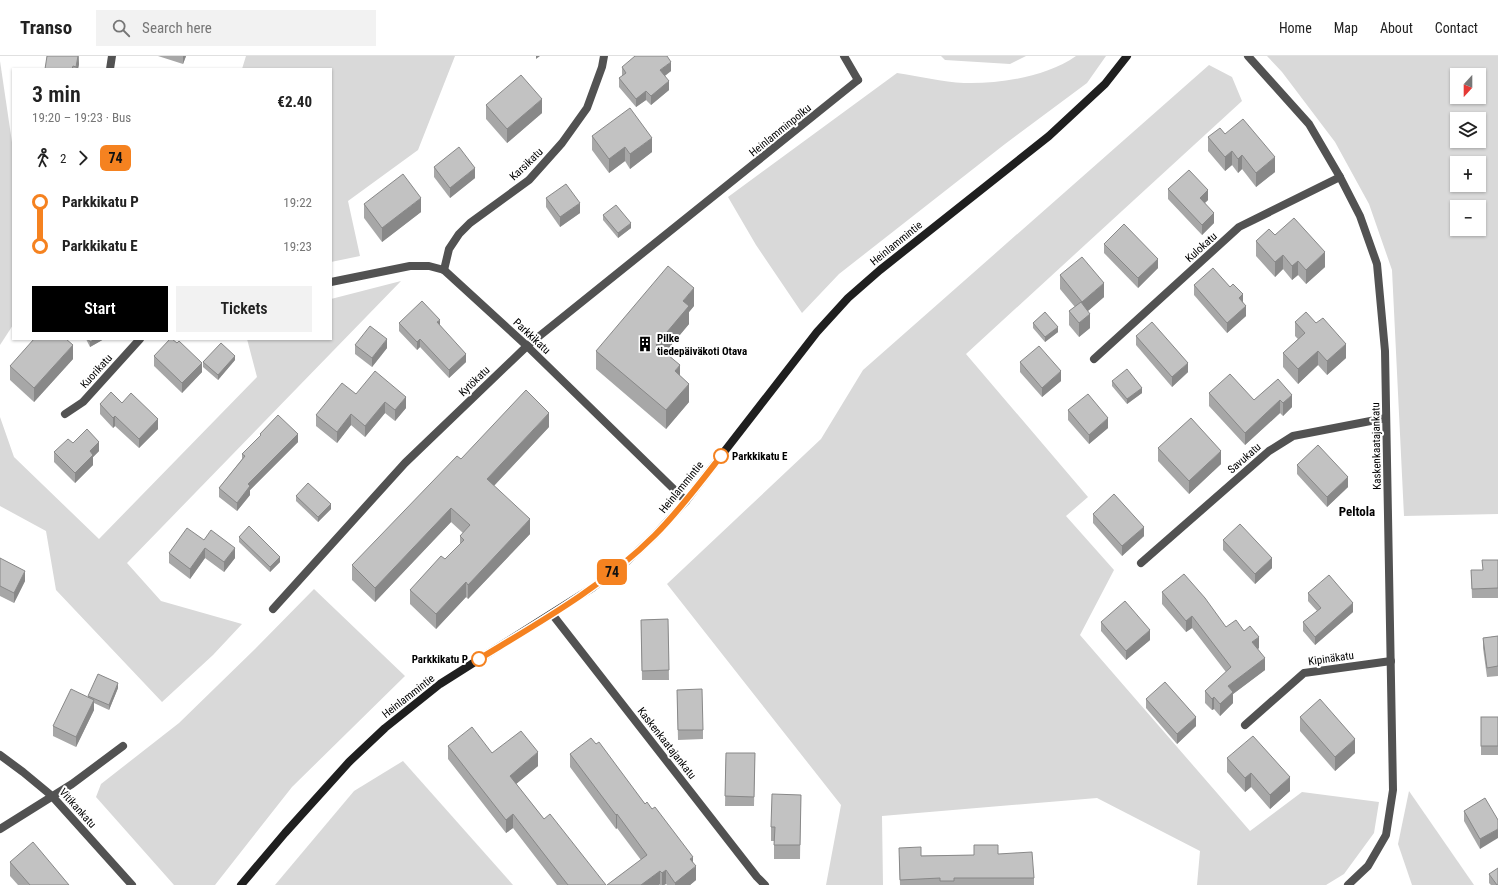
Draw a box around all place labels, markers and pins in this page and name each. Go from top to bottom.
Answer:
place label: Pilke tiedepäiväkoti Otava [657,332,747,358]
building icon: Pilke tiedepäiväkoti Otava [636,335,654,353]
marker: Parkkikatu E [713,448,729,464]
place label: Parkkikatu E [732,450,788,463]
marker: Parkkikatu P [471,651,487,667]
place label: Parkkikatu P [412,653,468,666]

